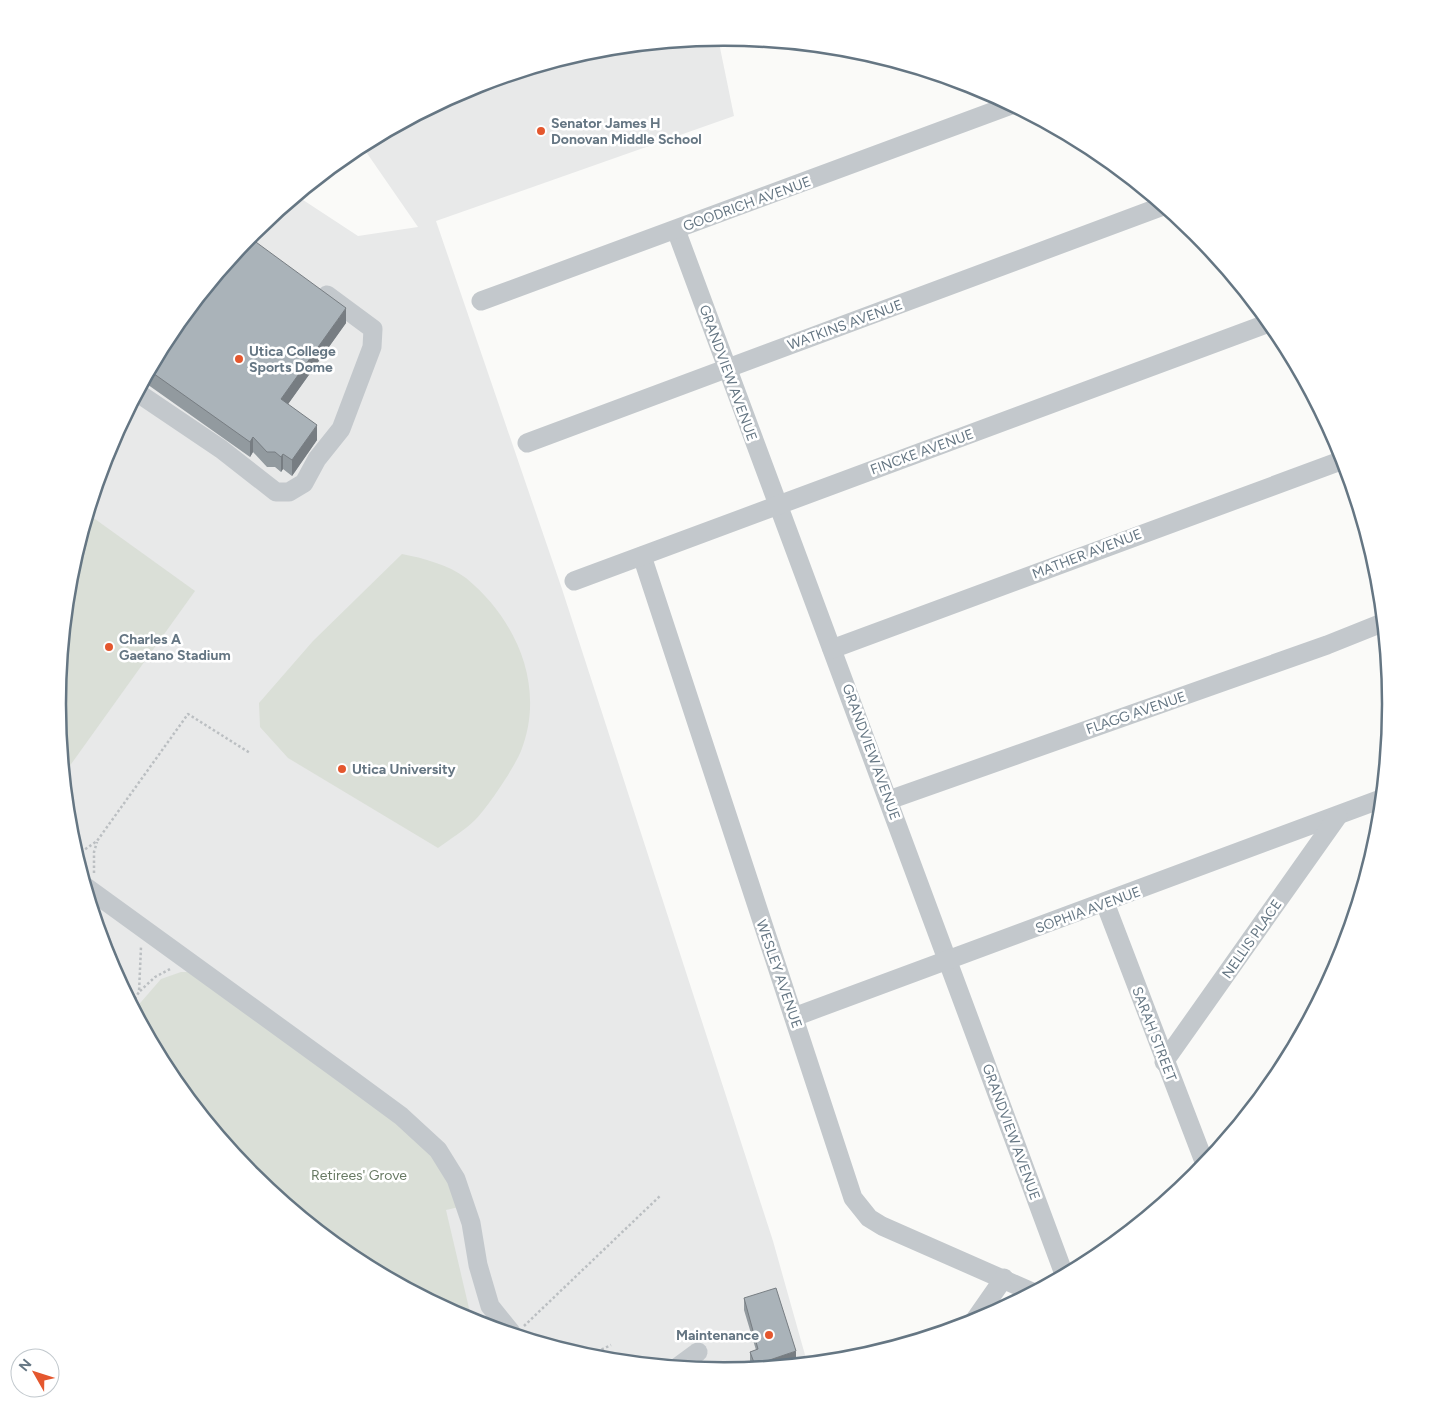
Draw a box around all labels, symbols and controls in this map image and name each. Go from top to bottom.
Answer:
place label: Senator James H Donovan Middle School [551,115,702,148]
marker: Senator James H Donovan Middle School [535,125,547,137]
street label: GOODRICH AVENUE [681,173,813,235]
street label: WATKINS AVENUE [785,296,905,354]
street label: GRANDVIEW AVENUE [695,303,761,443]
place label: Utica College Sports Dome [249,343,336,376]
marker: Utica College Sports Dome [233,353,245,365]
street label: FINCKE AVENUE [868,425,976,479]
street label: MATHER AVENUE [1030,525,1144,583]
place label: Charles A Gaetano Stadium [119,631,231,664]
marker: Charles A Gaetano Stadium [103,641,115,653]
street label: GRANDVIEW AVENUE [838,682,904,822]
street label: FLAGG AVENUE [1084,688,1188,738]
place label: Utica University [352,761,457,778]
marker: Utica University [336,763,348,775]
street label: SOPHIA AVENUE [1033,883,1143,937]
street label: NELLIS PLACE [1219,896,1285,982]
street label: WESLEY AVENUE [752,917,806,1031]
street label: SARAH STREET [1128,984,1180,1084]
street label: GRANDVIEW AVENUE [978,1062,1044,1202]
park label: Retirees' Grove [311,1167,407,1184]
place label: Maintenance [676,1327,759,1344]
marker: Maintenance [763,1329,775,1341]
north arrow [10,1348,60,1398]
text: N [15,1356,35,1375]

